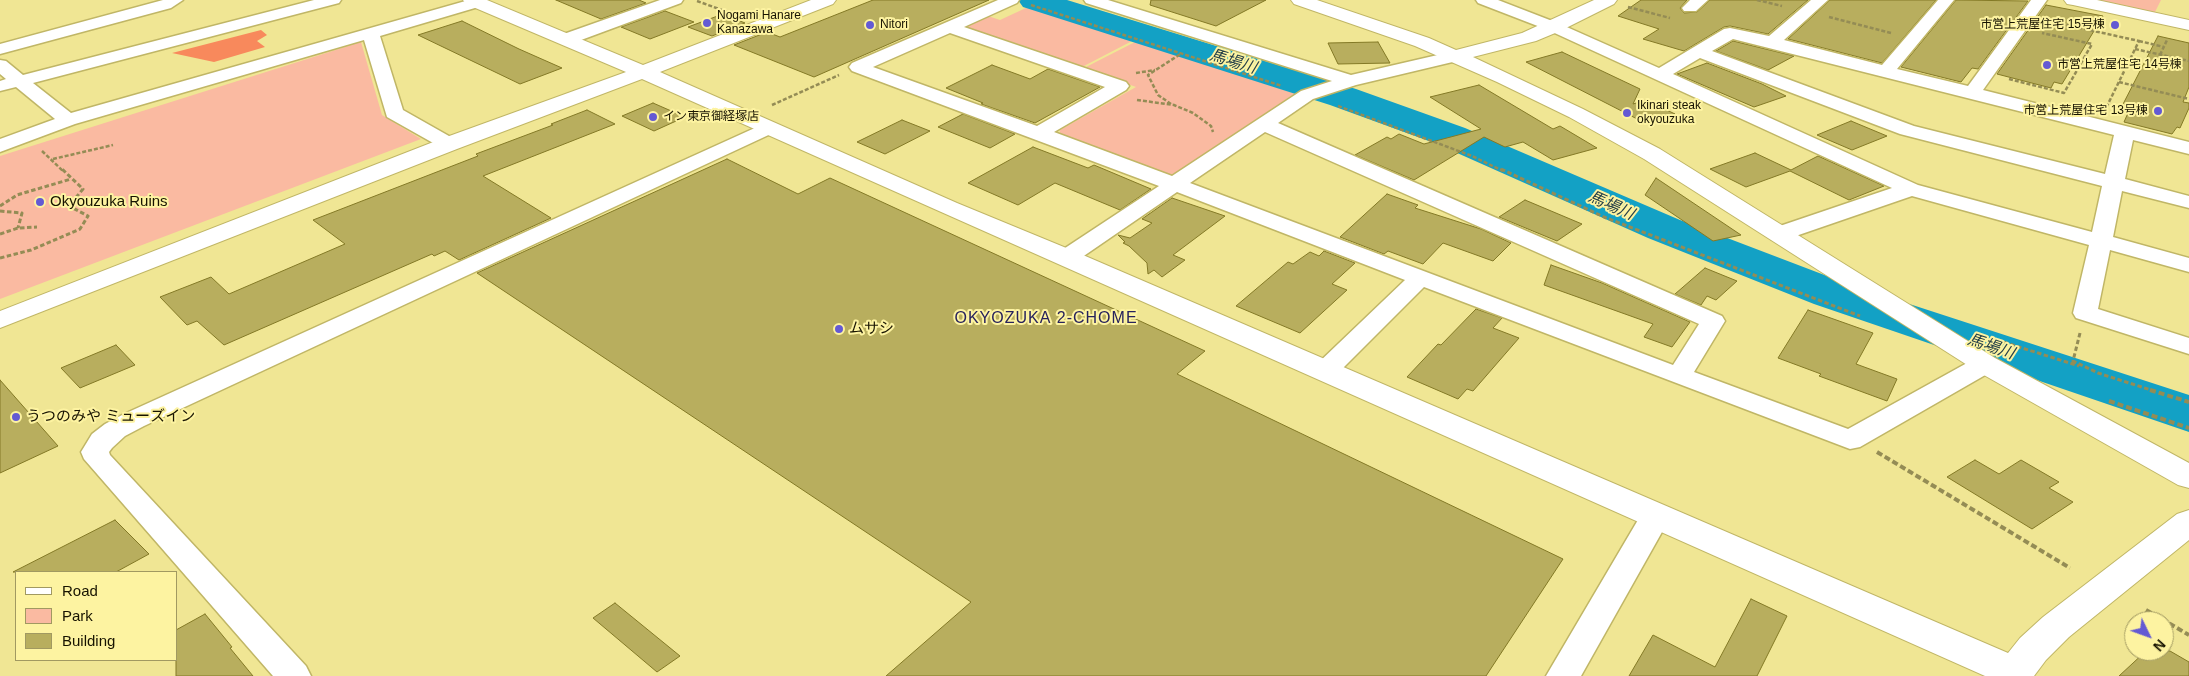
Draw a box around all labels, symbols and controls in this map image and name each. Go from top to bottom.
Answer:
place label: Nogami Hanare Kanazawa [717,9,801,37]
marker: Nogami Hanare Kanazawa [701,17,713,29]
place label: Nitori [880,18,908,32]
place label: 市営上荒屋住宅 15号棟 [1980,18,2105,32]
marker: Nitori [864,19,876,31]
marker: 市営上荒屋住宅 15号棟 [2109,19,2121,31]
water label: 馬場川 [1207,46,1259,78]
place label: 市営上荒屋住宅 14号棟 [2057,58,2182,72]
marker: 市営上荒屋住宅 14号棟 [2041,59,2053,71]
place label: Ikinari steak okyouzuka [1637,99,1701,127]
place label: 市営上荒屋住宅 13号棟 [2023,104,2148,118]
marker: 市営上荒屋住宅 13号棟 [2152,105,2164,117]
marker: Ikinari steak okyouzuka [1621,107,1633,119]
place label: イン東京御経塚店 [663,110,759,124]
marker: イン東京御経塚店 [647,111,659,123]
water label: 馬場川 [1585,187,1637,225]
place label: Okyouzuka Ruins [50,193,168,211]
marker: Okyouzuka Ruins [34,196,46,208]
district label: OKYOZUKA 2-CHOME [952,309,1140,329]
place label: ムサシ [849,320,894,338]
marker: ムサシ [833,323,845,335]
water label: 馬場川 [1965,330,2017,364]
place label: うつのみや ミューズイン [26,408,195,426]
marker: うつのみや ミューズイン [10,411,22,423]
legend [15,571,178,661]
text: Road [62,582,98,599]
text: Park [62,607,93,624]
north arrow [2124,611,2174,661]
text: Building [62,632,115,649]
text: N [2150,636,2169,654]

